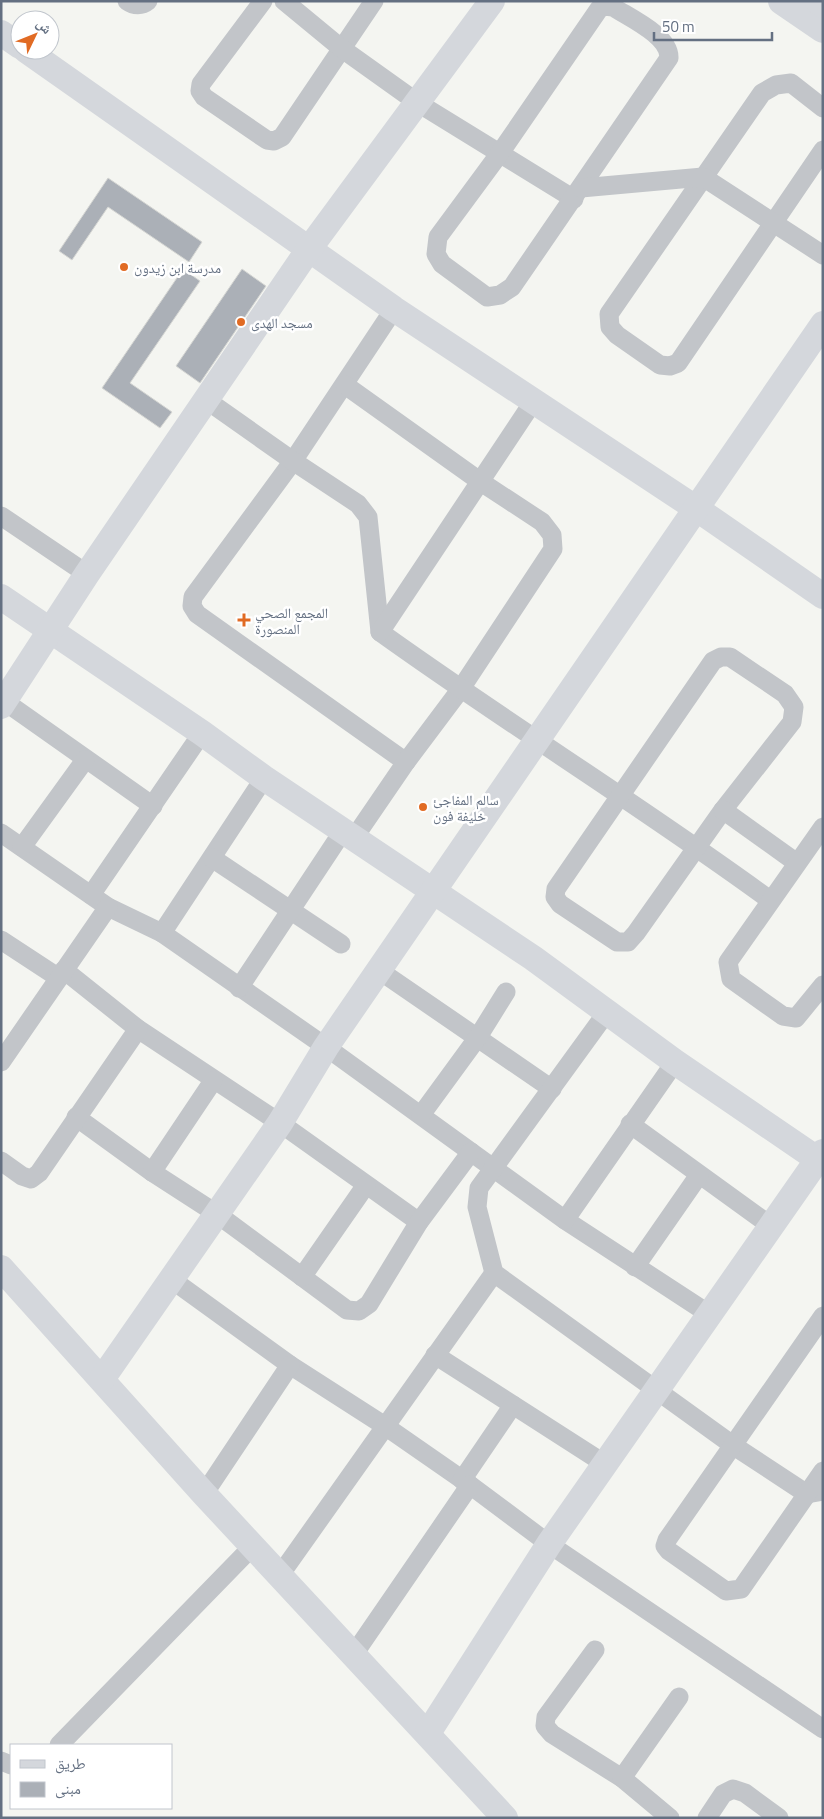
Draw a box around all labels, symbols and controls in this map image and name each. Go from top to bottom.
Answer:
north arrow [10,10,60,60]
scale bar [654,10,772,42]
text: ش [32,13,58,38]
text: 50 m [662,15,695,38]
place label: مدرسة ابن زيدون [134,257,221,278]
marker: مدرسة ابن زيدون [118,261,130,273]
place label: مسجد الهدى [251,312,313,333]
marker: مسجد الهدى [235,316,247,328]
place label: المجمع الصحي المنصورة [255,602,328,639]
marker: المجمع الصحي المنصورة [237,613,251,627]
place label: سالم المفاجئ خليفة فون [433,789,499,826]
marker: سالم المفاجئ خليفة فون [417,801,429,813]
legend [10,1744,172,1809]
text: طريق [55,1752,86,1775]
text: مبنى [55,1777,81,1800]

